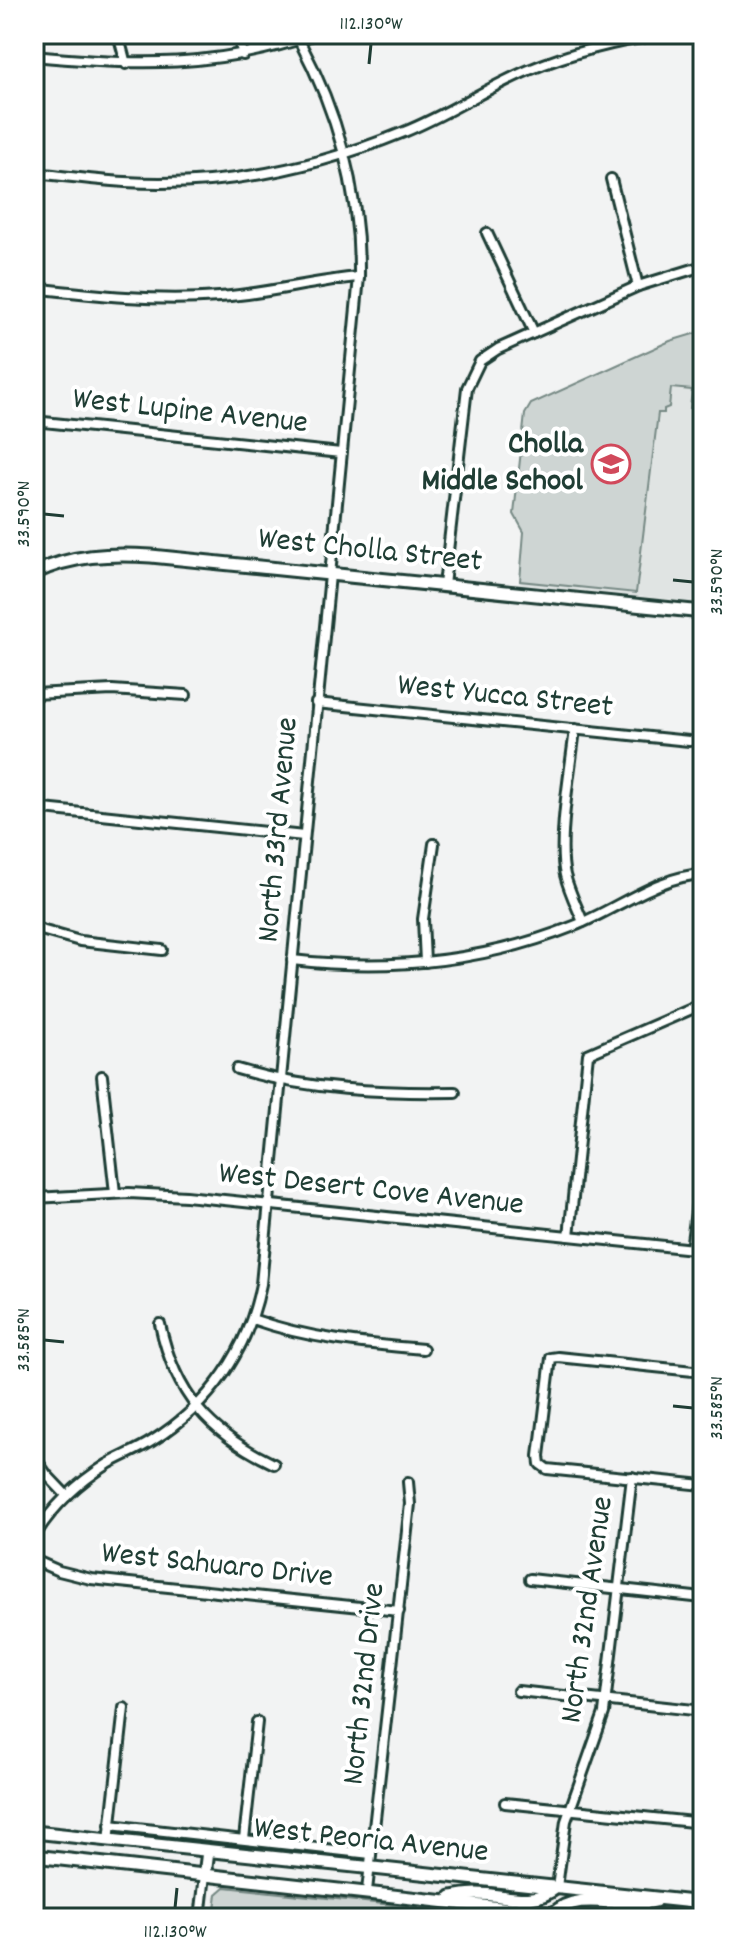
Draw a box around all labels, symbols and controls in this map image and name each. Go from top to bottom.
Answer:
text: 112.130°W [340,11,403,39]
street label: West Lupine Avenue [70,378,310,448]
place label: Cholla Middle School [422,423,584,506]
school or university icon: Cholla Middle School [590,443,632,485]
text: 33.590°N [11,481,39,547]
street label: West Cholla Street [256,517,485,587]
text: 33.590°N [704,549,732,615]
street label: West Yucca Street [395,664,615,732]
street label: North 33rd Avenue [247,715,313,945]
street label: West Desert Cove Avenue [216,1152,526,1230]
text: 33.585°N [11,1308,39,1372]
text: 33.585°N [704,1376,732,1440]
street label: North 32nd Avenue [550,1494,628,1726]
street label: West Sahuaro Drive [99,1532,335,1602]
street label: North 32nd Drive [333,1581,399,1787]
street label: West Peoria Avenue [251,1807,491,1877]
text: 112.130°W [144,1919,207,1947]

